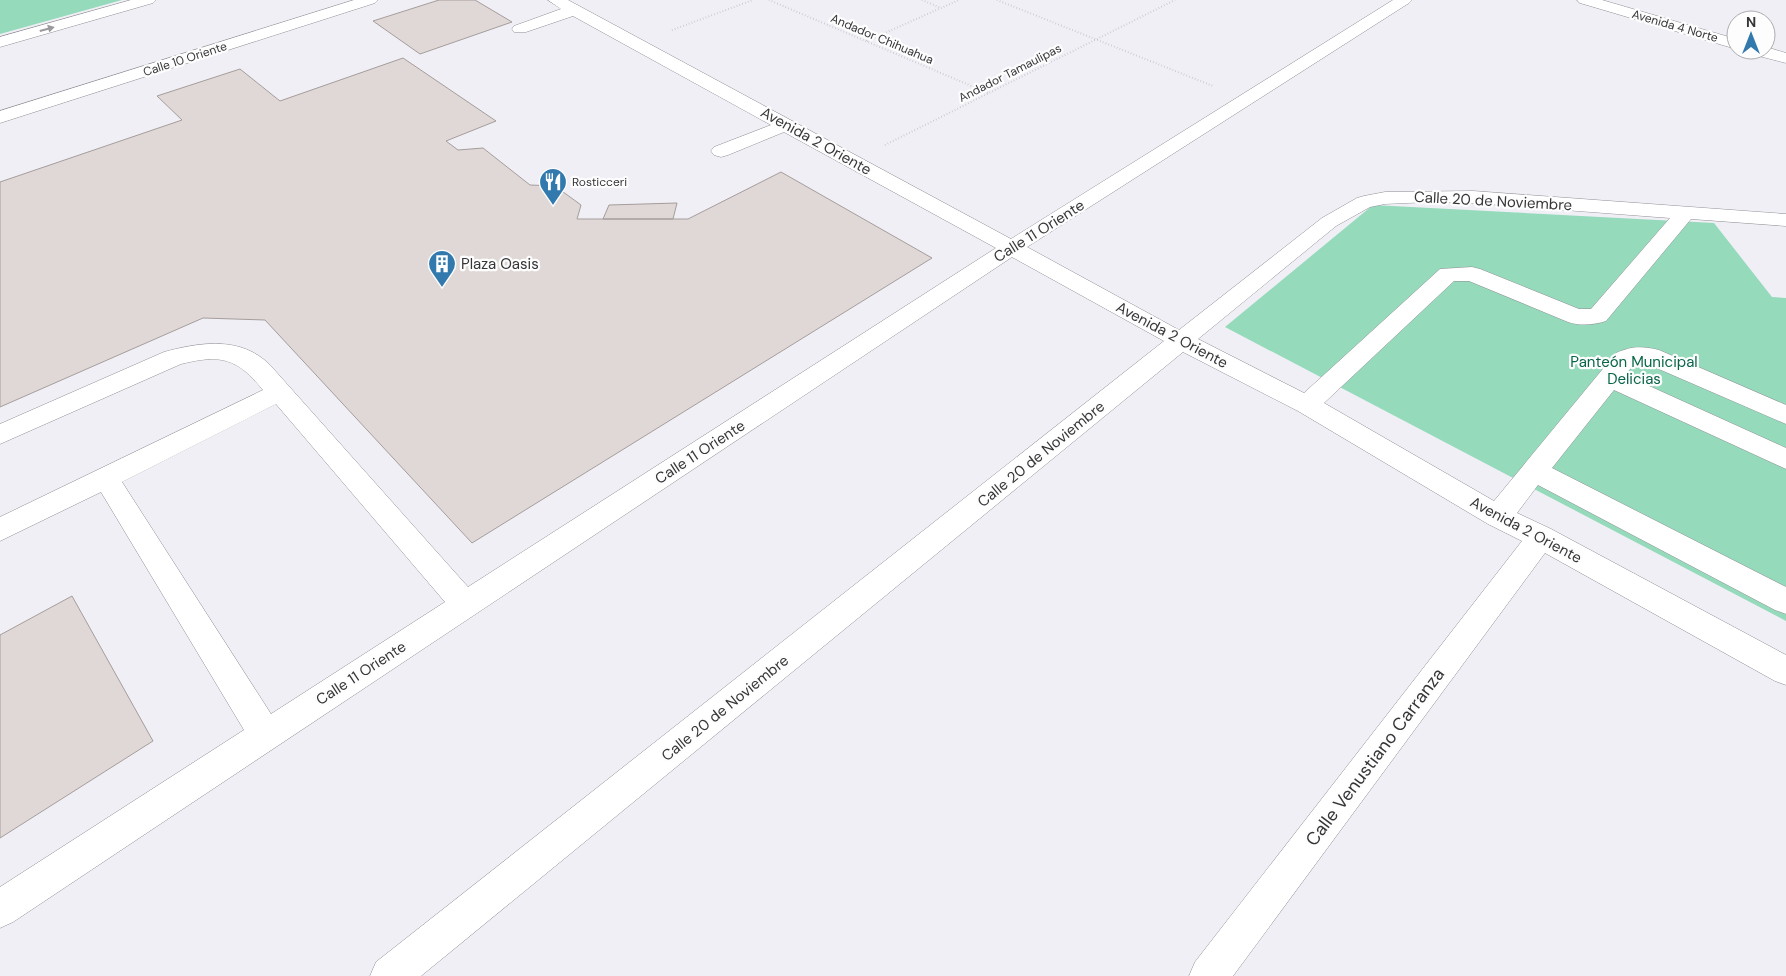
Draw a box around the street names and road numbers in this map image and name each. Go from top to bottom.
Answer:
street label: Avenida 4 Norte [1630,6,1720,46]
street label: Andador Chihuahua [828,10,936,68]
street label: Calle 10 Oriente [141,38,229,80]
street label: Andador Tamaulipas [956,40,1064,106]
street label: Avenida 2 Oriente [757,102,875,180]
street label: Calle 20 de Noviembre [1413,187,1573,215]
street label: Calle 11 Oriente [990,195,1088,267]
street label: Avenida 2 Oriente [1113,297,1231,373]
street label: Calle 20 de Noviembre [973,396,1109,512]
street label: Calle 11 Oriente [651,415,749,489]
street label: Avenida 2 Oriente [1467,492,1585,568]
street label: Calle 11 Oriente [312,636,410,710]
street label: Calle 20 de Noviembre [657,650,793,766]
street label: Calle Venustiano Carranza [1300,663,1450,851]

